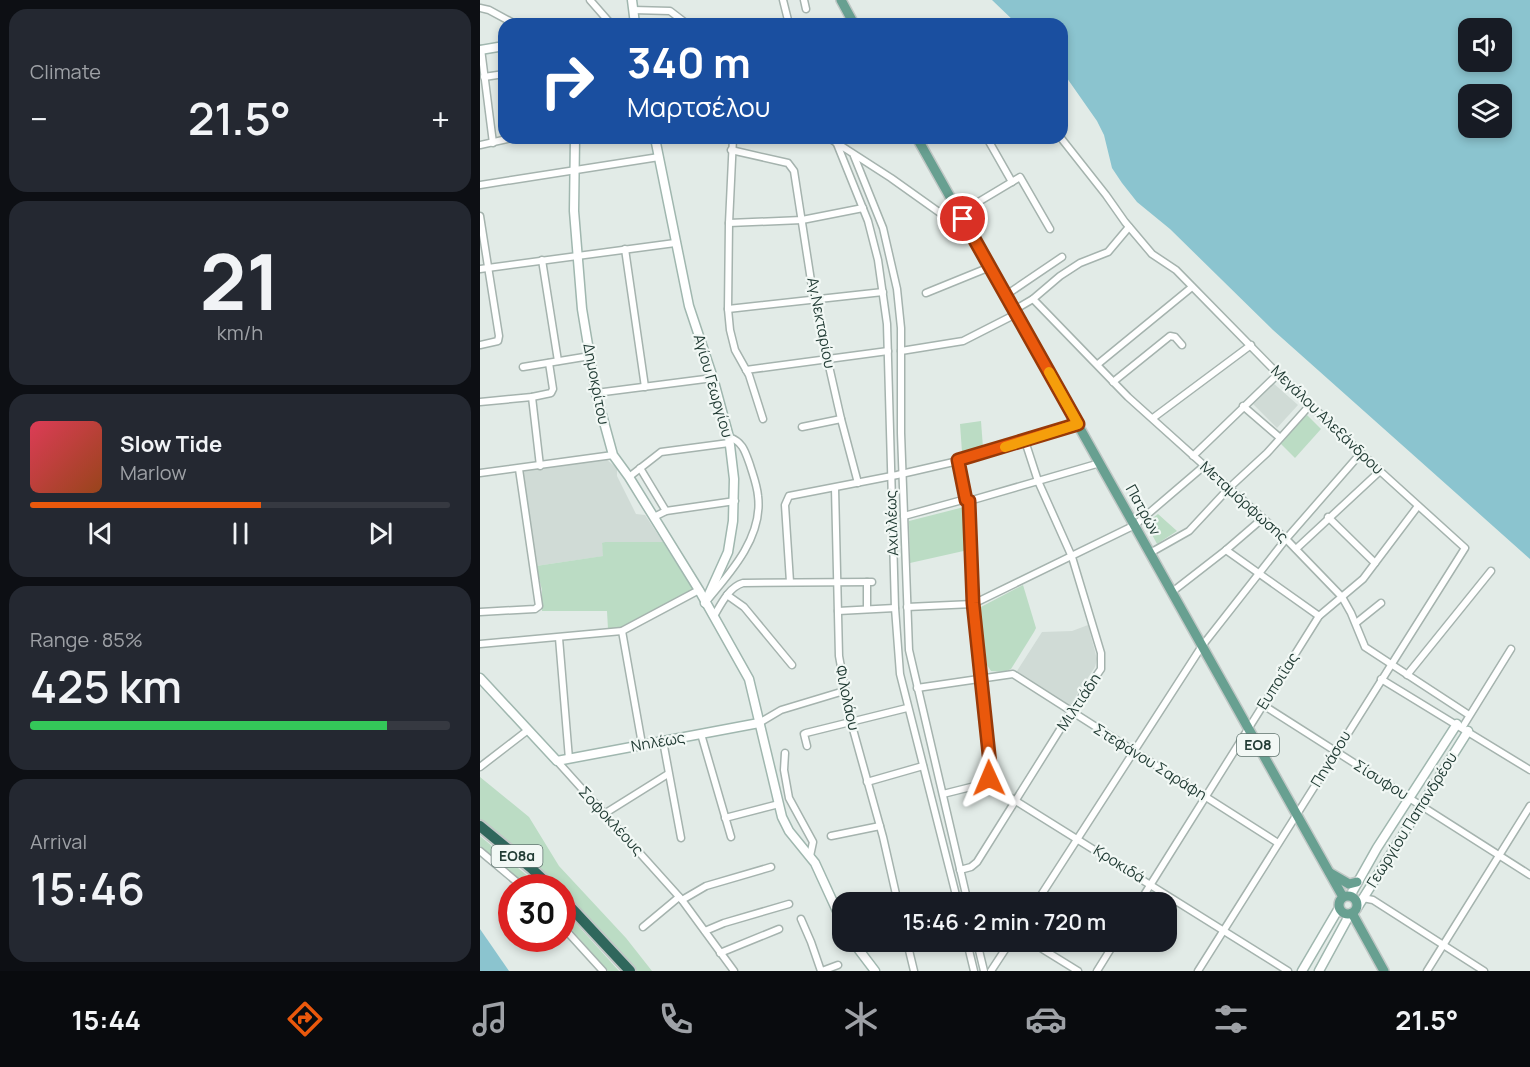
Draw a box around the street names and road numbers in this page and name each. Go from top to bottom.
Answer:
street label: Αγ.Νεκταρίου [802,276,841,370]
street label: Αγίου Γεωργίου [689,332,738,440]
street label: Δημοκρίτου [578,341,615,426]
street label: Μεγάλου Αλεξάνδρου [1266,360,1388,479]
street label: Μεταμόρφωσης [1196,456,1293,547]
street label: Πατρών [1121,481,1166,539]
street label: Αχιλλέως [880,490,903,556]
street label: Ευποιΐας [1252,648,1303,713]
street label: Φιλολάου [830,663,865,732]
street label: Μιλτιάδη [1052,669,1105,734]
street label: Στεφάνου Σαράφη [1090,718,1211,805]
street label: Νηλέως [629,726,687,757]
street label: Πηγάσου [1305,727,1356,791]
road number: ΕΟ8 [1237,734,1279,756]
street label: Γεωργίου Παπανδρέου [1361,748,1462,891]
street label: Σίσυφου [1350,755,1413,805]
street label: Σοφοκλέους [574,782,649,860]
street label: Κροκιδά [1089,840,1149,888]
road number: ΕΟ8α [492,845,543,867]

